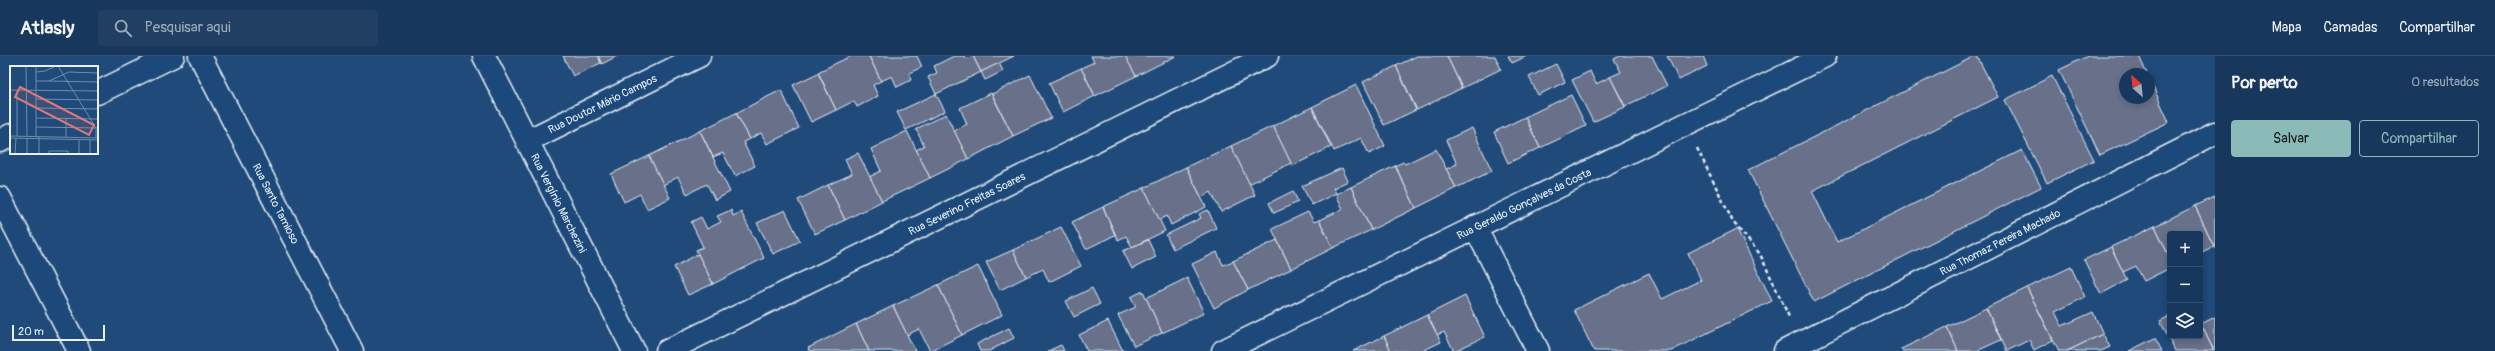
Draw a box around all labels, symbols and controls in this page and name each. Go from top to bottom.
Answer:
search box [98,10,378,46]
text: Atlasly [20,16,74,40]
icon: search [112,17,134,39]
text: Pesquisar aqui [144,18,231,37]
text: Mapa [2272,19,2301,36]
text: Camadas [2323,19,2377,36]
text: Compartilhar [2399,19,2475,36]
inset map [10,66,98,154]
north arrow [2119,68,2155,104]
street label: Rua Doutor Mário Campos [546,72,659,137]
text: Por perto [2231,72,2298,93]
text: 0 resultados [2411,74,2479,90]
button: Salvar [2231,120,2351,157]
button: Compartilhar [2359,120,2479,157]
street label: Rua Vergínio Marchezini [528,152,589,255]
street label: Rua Santo Tamioso [250,161,302,246]
street label: Rua Geraldo Gonçalves da Costa [1455,166,1593,242]
street label: Rua Severino Freitas Soares [906,170,1028,238]
street label: Rua Thomaz Pereira Machado [1938,206,2063,278]
map controls [2167,231,2203,339]
button: + [2167,231,2203,267]
button: − [2167,267,2203,303]
button: layers [2167,303,2203,339]
scale bar [12,323,105,342]
text: 20 m [18,325,44,338]

